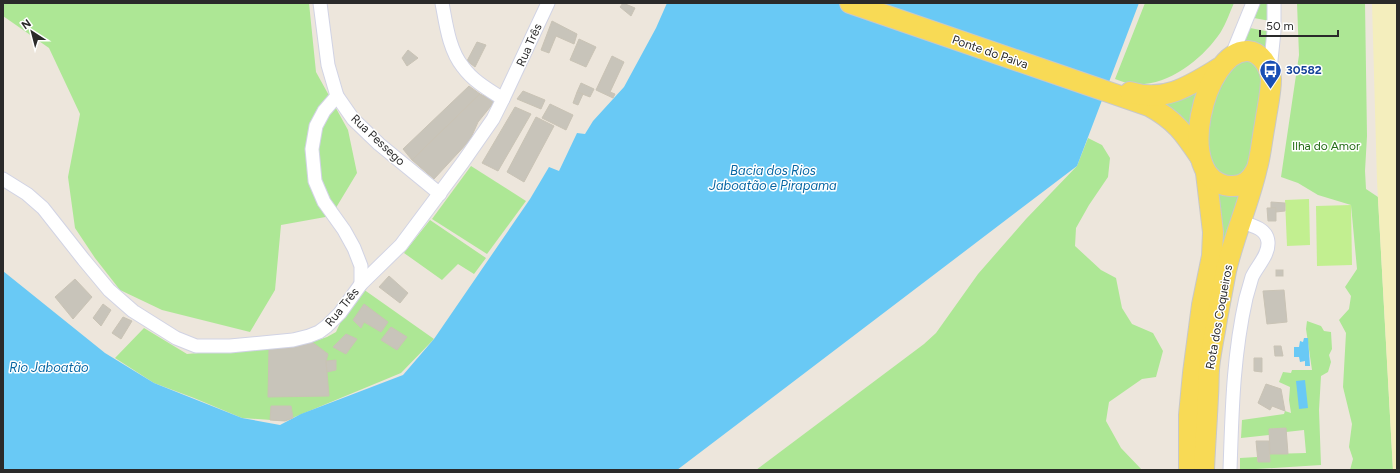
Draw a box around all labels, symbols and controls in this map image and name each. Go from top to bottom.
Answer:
north arrow [12,12,52,52]
scale bar [1260,12,1338,38]
text: N [19,17,34,32]
text: 50 m [1266,19,1294,33]
street label: Rua Três [513,21,545,69]
street label: Ponte do Paiva [950,32,1030,72]
bus stop icon: 30582 [1258,57,1284,90]
place label: 30582 [1286,63,1322,77]
street label: Rua Pessego [348,112,408,168]
park label: Ilha do Amor [1292,139,1360,153]
water label: Bacia dos Rios Jaboatão e Pirapama [708,163,837,193]
street label: Rota dos Coqueiros [1203,263,1235,370]
street label: Rua Três [322,285,362,329]
water label: Rio Jaboatão [9,360,89,375]

